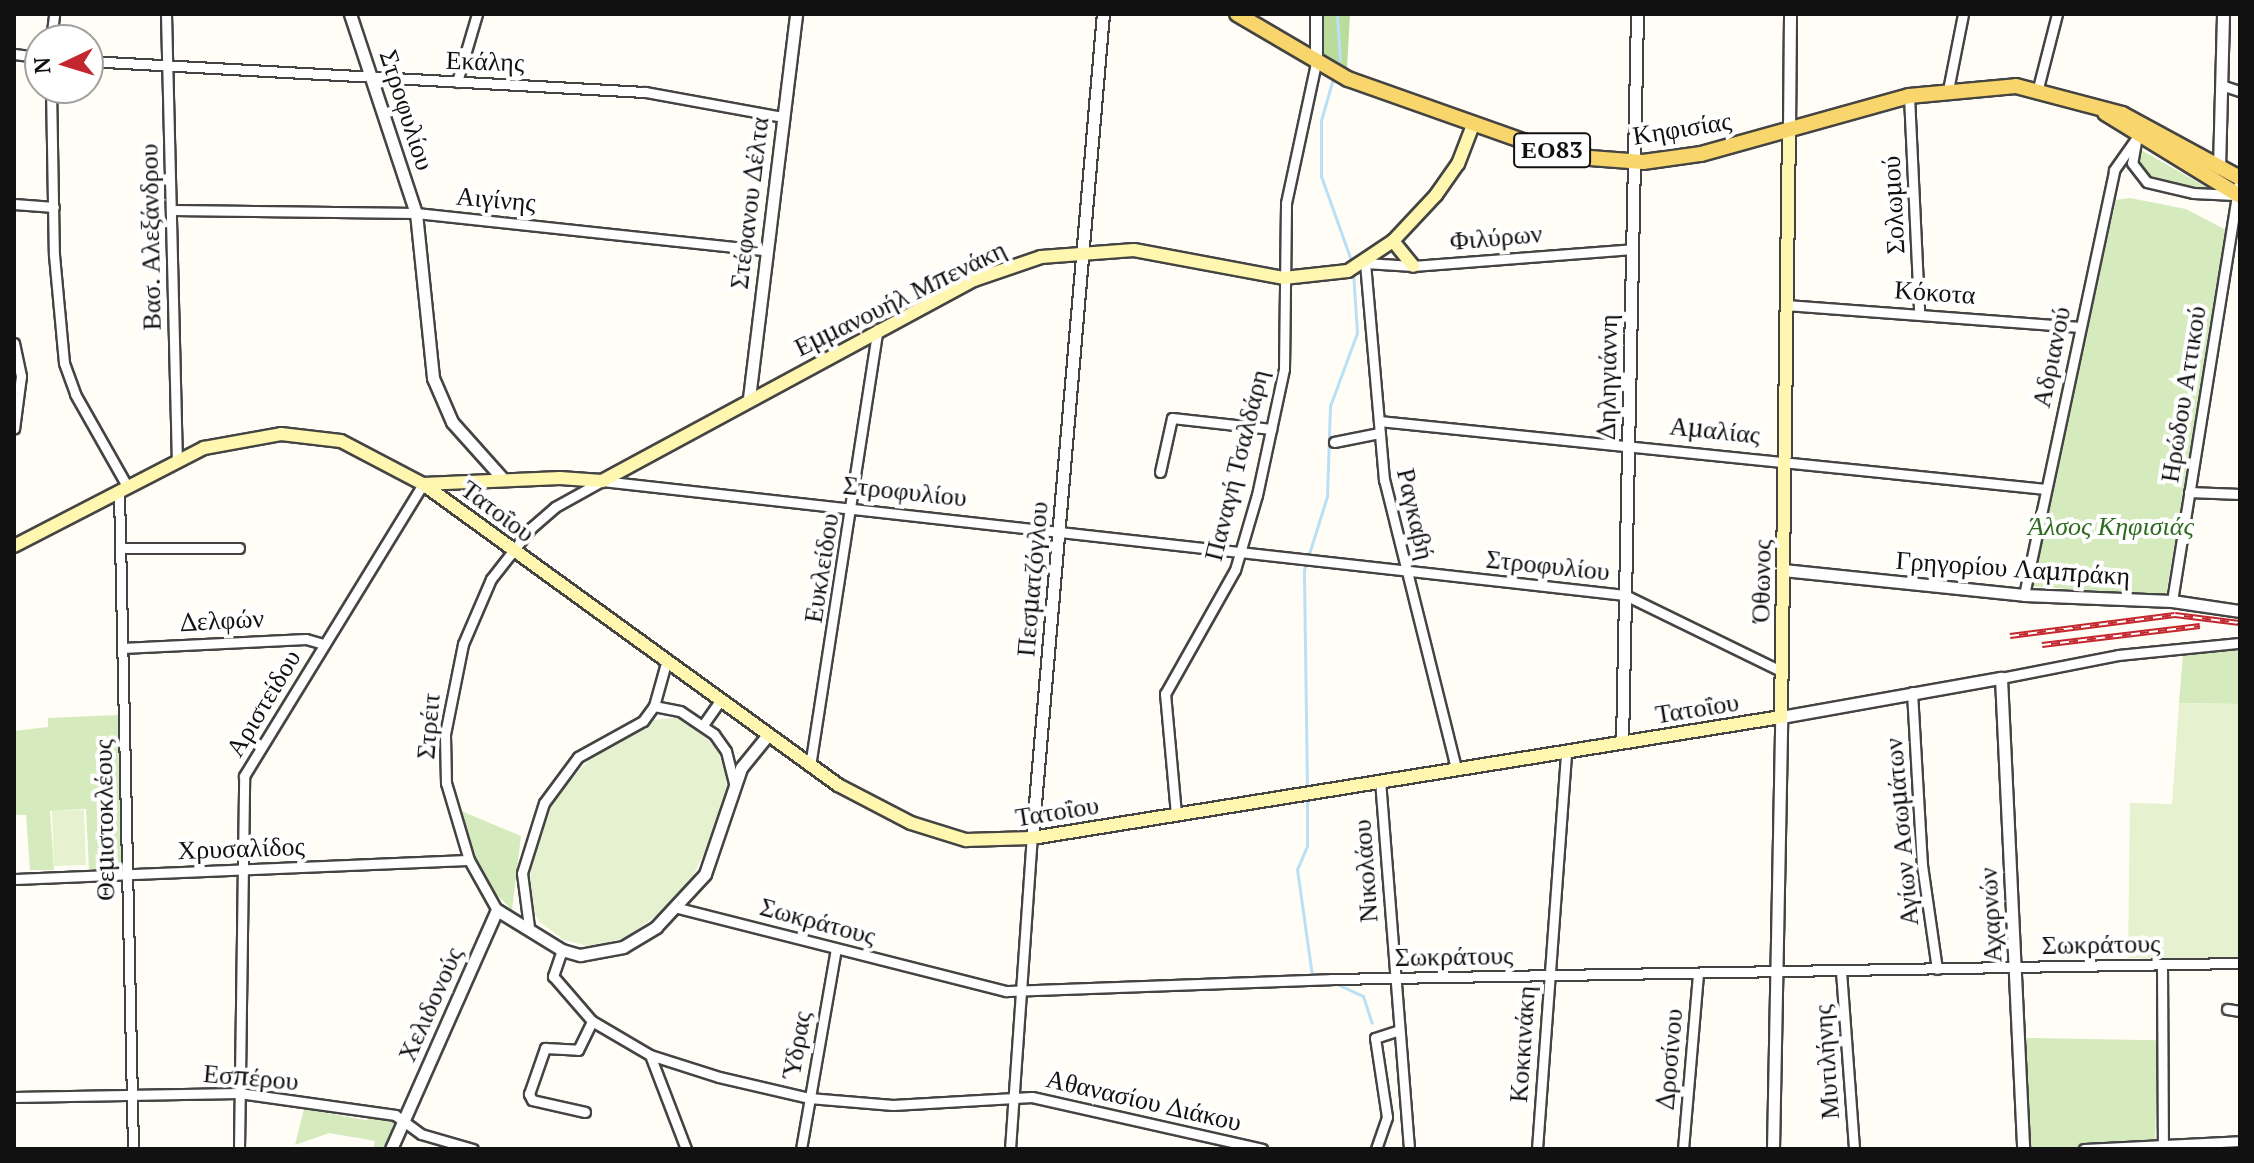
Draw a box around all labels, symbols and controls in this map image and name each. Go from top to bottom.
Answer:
north arrow [24,24,104,104]
street label: Εκάλης [445,44,525,78]
street label: Στροφυλίου [373,46,441,174]
text: N [27,56,57,75]
street label: Κηφισίας [1631,105,1733,151]
street label: Στέφανου Δέλτα [723,115,775,291]
road number: ΕΟ83 [1512,130,1592,170]
street label: Βασ. Αλεξάνδρου [133,143,167,331]
street label: Σολωμού [1875,155,1911,255]
street label: Αιγίνης [455,180,537,218]
street label: Φιλύρων [1448,217,1544,257]
street label: Εμμανουήλ Μπενάκη [789,233,1011,363]
street label: Κόκοτα [1893,274,1977,310]
street label: Ηρώδου Αττικού [2154,303,2212,485]
street label: Αδριανού [2025,304,2077,410]
street label: Δηληγιάννη [1590,314,1624,440]
street label: Παναγή Τσαλδάρη [1197,366,1275,564]
street label: Αμαλίας [1668,410,1762,450]
street label: Ραγκαβή [1390,465,1442,563]
street label: Στροφυλίου [841,469,969,513]
street label: Τατοΐου [455,473,541,549]
street label: Πεσματζόγλου [1010,500,1054,658]
park label: Άλσος Κηφισιάς [2028,510,2194,542]
street label: Ευκλείδου [797,511,845,625]
street label: Όθωνος [1745,539,1777,623]
street label: Στροφυλίου [1484,543,1612,587]
street label: Γρηγορίου Λαμπράκη [1895,544,2131,592]
street label: Δελφών [179,602,265,638]
street label: Αριστείδου [219,644,307,762]
street label: Τατοΐου [1653,686,1741,730]
street label: Στρέιτ [410,692,446,760]
street label: Αγίων Ασωμάτων [1877,737,1925,927]
street label: Θεμιστοκλέους [87,739,121,901]
street label: Τατοΐου [1013,789,1101,833]
street label: Νικολάου [1346,818,1384,924]
street label: Χρυσαλίδος [177,830,305,866]
street label: Αχαρνών [1972,867,2008,963]
street label: Σωκράτους [757,891,879,951]
street label: Σωκράτους [2041,927,2161,961]
street label: Σωκράτους [1394,939,1514,973]
street label: Χελιδονούς [391,942,469,1066]
street label: Κοκκινάκη [1502,985,1542,1103]
street label: Μυτιλήνης [1806,1004,1846,1120]
street label: Δροσίνου [1649,1007,1689,1111]
street label: Ύδρας [775,1009,817,1081]
street label: Εσπέρου [202,1057,300,1097]
street label: Αθανασίου Διάκου [1043,1062,1245,1138]

